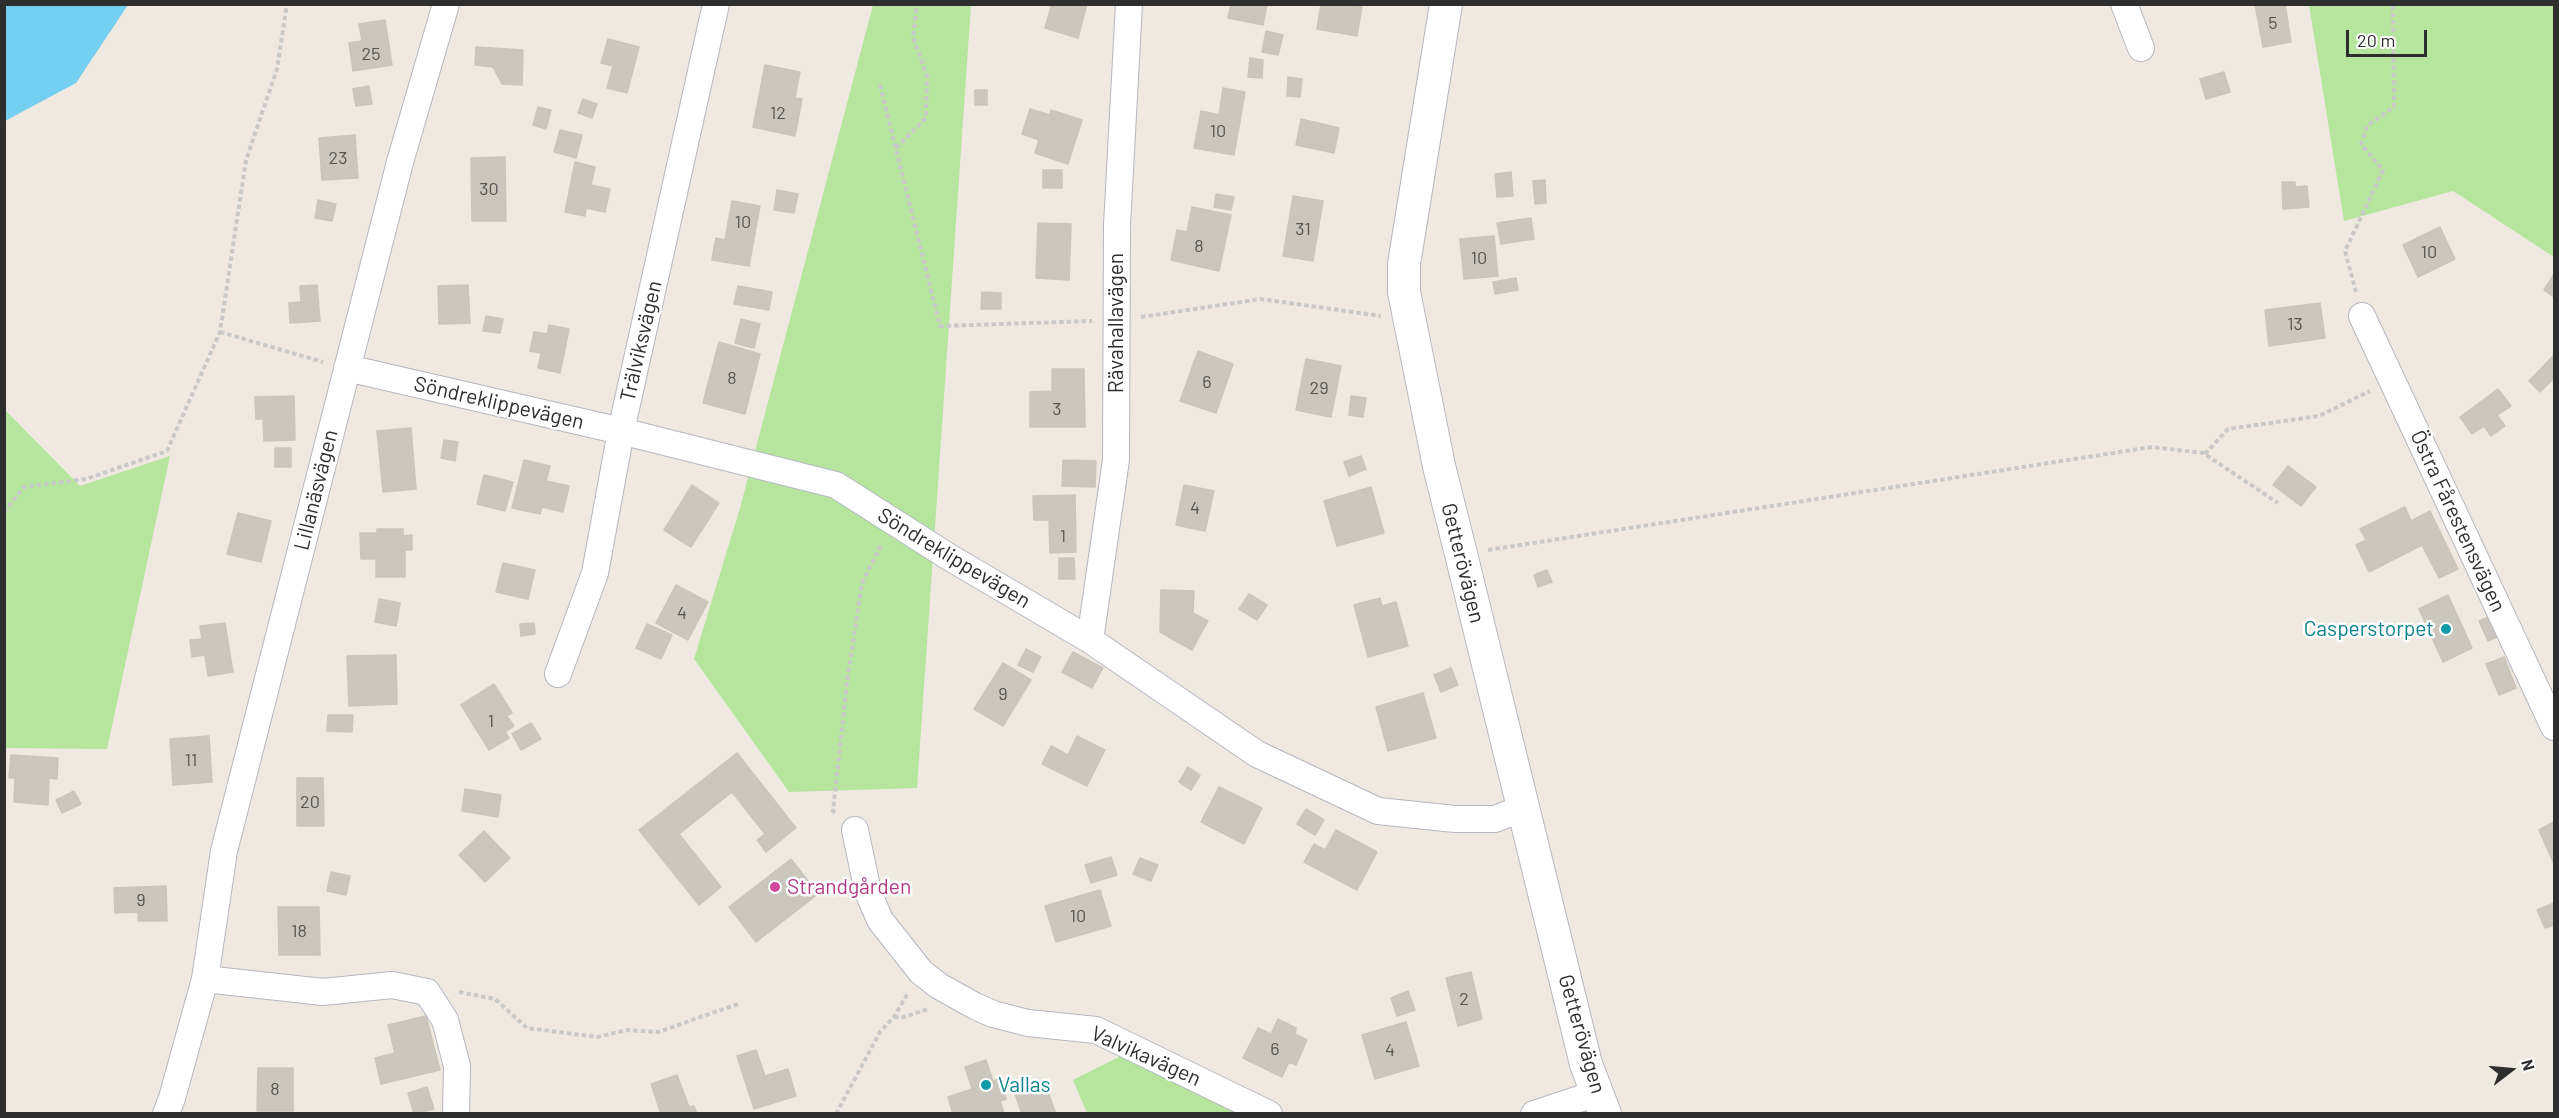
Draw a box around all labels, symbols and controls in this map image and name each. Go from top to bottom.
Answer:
house number: 5 [2268,12,2278,34]
scale bar [2349,18,2430,56]
text: 20 m [2357,29,2395,51]
house number: 25 [362,43,380,65]
house number: 12 [770,102,786,124]
house number: 10 [1210,120,1226,142]
house number: 23 [329,147,347,169]
house number: 30 [479,178,499,200]
house number: 10 [735,211,751,233]
house number: 31 [1295,218,1311,240]
house number: 8 [1194,235,1204,257]
house number: 10 [2421,241,2437,263]
house number: 10 [1471,247,1487,269]
street label: Rävahallavägen [1103,253,1129,393]
street label: Trälviksvägen [615,278,667,404]
house number: 13 [2287,313,2303,335]
house number: 8 [727,367,737,389]
street label: Söndreklippevägen [412,371,586,435]
house number: 6 [1202,371,1212,393]
house number: 29 [1309,377,1329,399]
house number: 3 [1052,398,1062,420]
street label: Östra Fårestensvägen [2405,426,2511,616]
street label: Lillanäsvägen [289,427,343,553]
house number: 4 [1190,497,1200,519]
street label: Getterövägen [1436,500,1490,626]
street label: Söndreklippevägen [873,502,1035,614]
house number: 1 [1060,525,1066,547]
house number: 4 [677,602,687,624]
place label: Casperstorpet [2304,616,2434,642]
marker: Casperstorpet [2439,622,2453,636]
house number: 9 [998,683,1008,705]
house number: 1 [488,710,494,732]
house number: 11 [185,749,197,771]
house number: 20 [300,791,320,813]
place label: Strandgården [787,874,911,900]
marker: Strandgården [768,880,782,894]
house number: 9 [136,889,146,911]
house number: 10 [1070,905,1086,927]
house number: 18 [291,920,307,942]
street label: Getterövägen [1553,972,1611,1096]
house number: 2 [1459,988,1469,1010]
street label: Valvikavägen [1087,1021,1205,1091]
house number: 6 [1270,1038,1280,1060]
house number: 4 [1385,1039,1395,1061]
north arrow [2481,1040,2541,1100]
text: N [2518,1057,2539,1073]
place label: Vallas [998,1072,1051,1098]
house number: 8 [270,1078,280,1100]
marker: Vallas [979,1078,993,1092]

